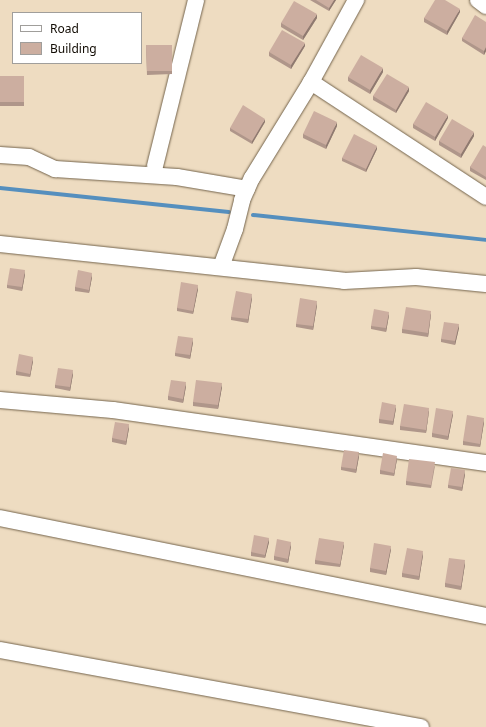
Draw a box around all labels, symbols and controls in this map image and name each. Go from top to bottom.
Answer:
legend [12,12,142,64]
text: Road [50,20,79,37]
text: Building [50,40,97,57]

